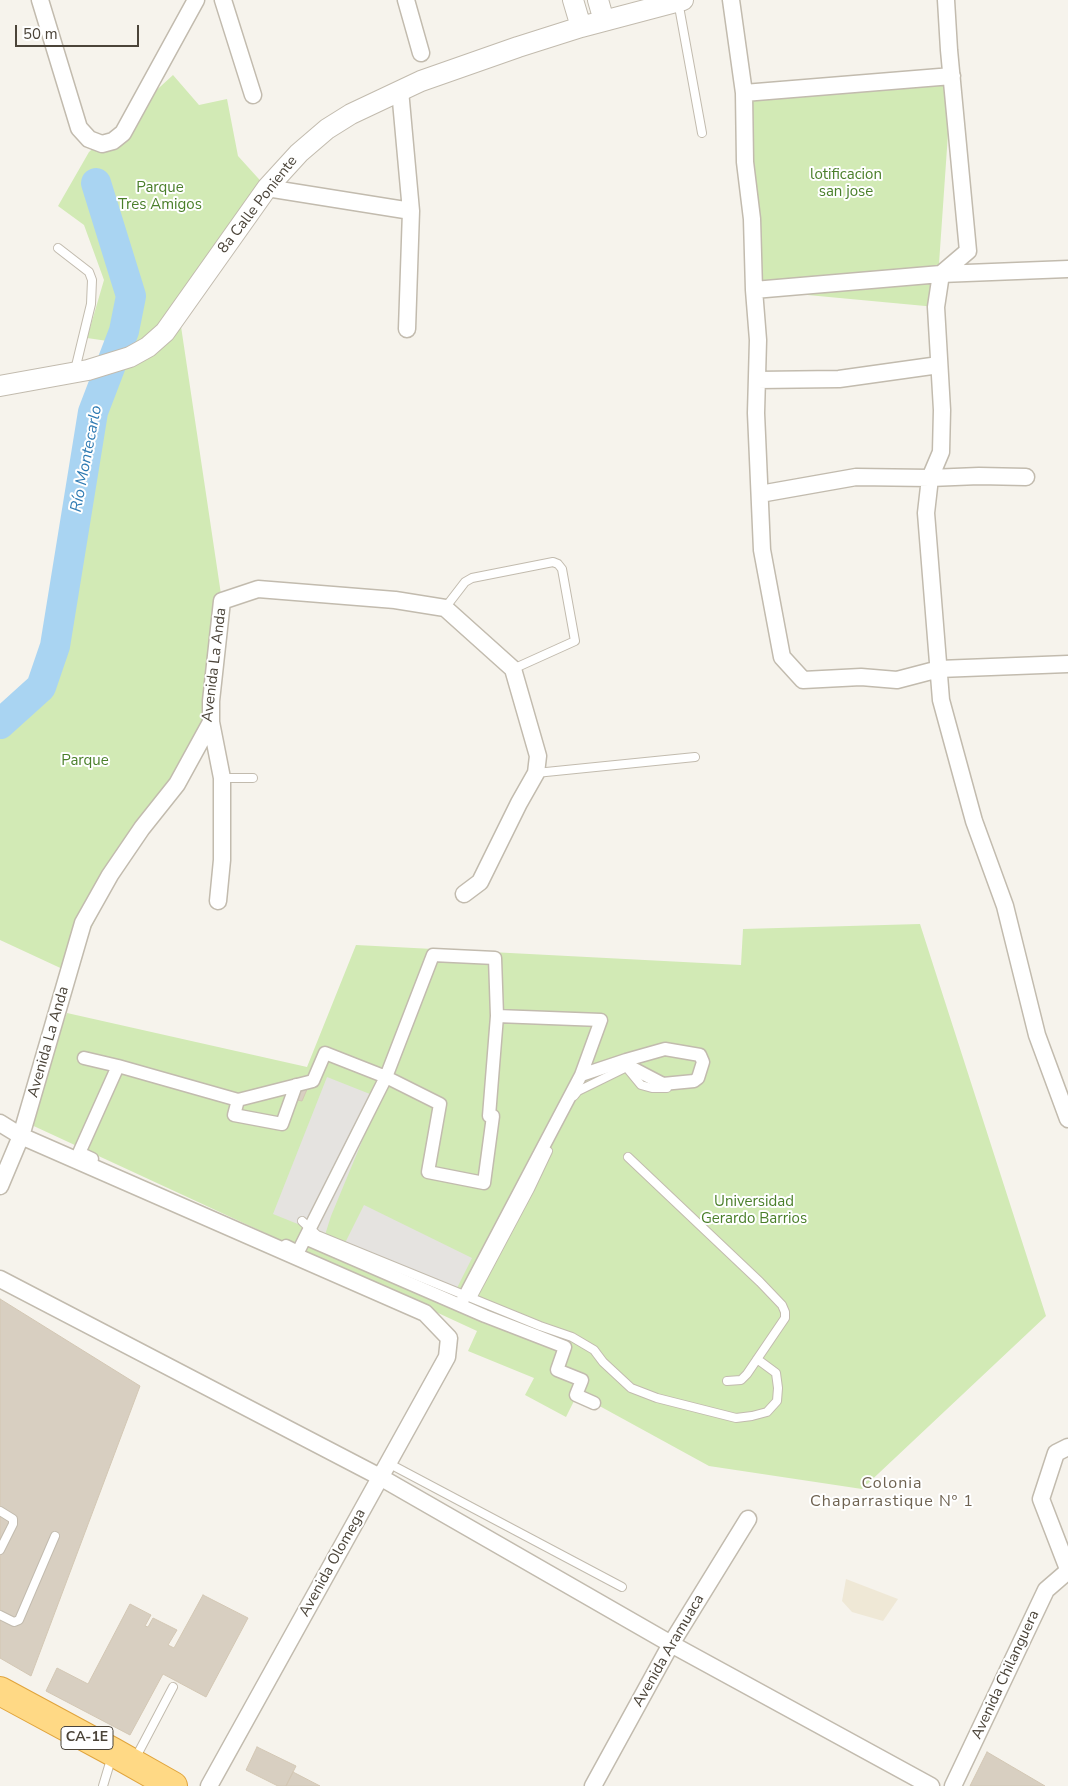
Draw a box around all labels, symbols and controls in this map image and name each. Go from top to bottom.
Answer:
scale bar [18,15,141,47]
text: 50 m [23,24,58,44]
street label: 8a Calle Poniente [214,153,302,257]
park label: lotificacion san jose [810,166,882,201]
park label: Parque Tres Amigos [118,179,202,214]
water label: Río Montecarlo [67,404,107,514]
street label: Avenida La Anda [199,607,231,723]
park label: Parque [61,752,109,770]
street label: Avenida La Anda [25,984,73,1100]
park label: Universidad Gerardo Barrios [701,1193,807,1228]
district label: Colonia Chaparrastique Nº 1 [820,1474,964,1512]
street label: Avenida Olomega [296,1506,370,1620]
street label: Avenida Aramuaca [629,1592,709,1710]
street label: Avenida Chilanguera [968,1608,1044,1742]
road number: CA-1E [61,1726,113,1750]

